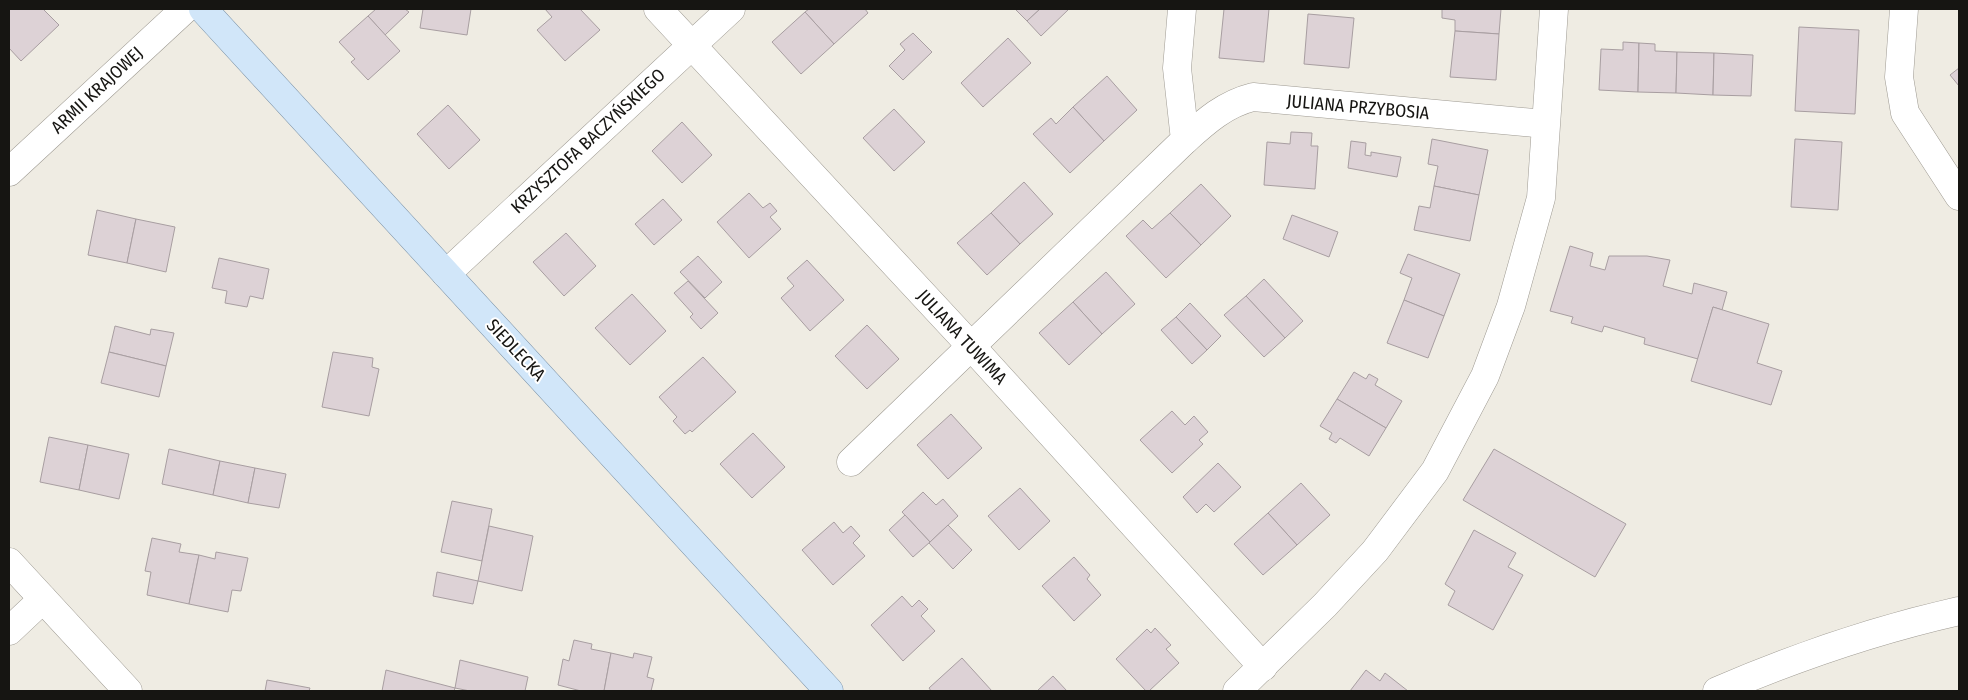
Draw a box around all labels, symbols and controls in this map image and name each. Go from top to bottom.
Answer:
street label: ARMII KRAJOWEJ [47,42,147,138]
street label: KRZYSZTOFA BACZYŃSKIEGO [506,63,670,218]
street label: JULIANA PRZYBOSIA [1286,90,1431,124]
street label: JULIANA TUWIMA [912,285,1012,389]
street label: SIEDLECKA [482,314,551,386]

